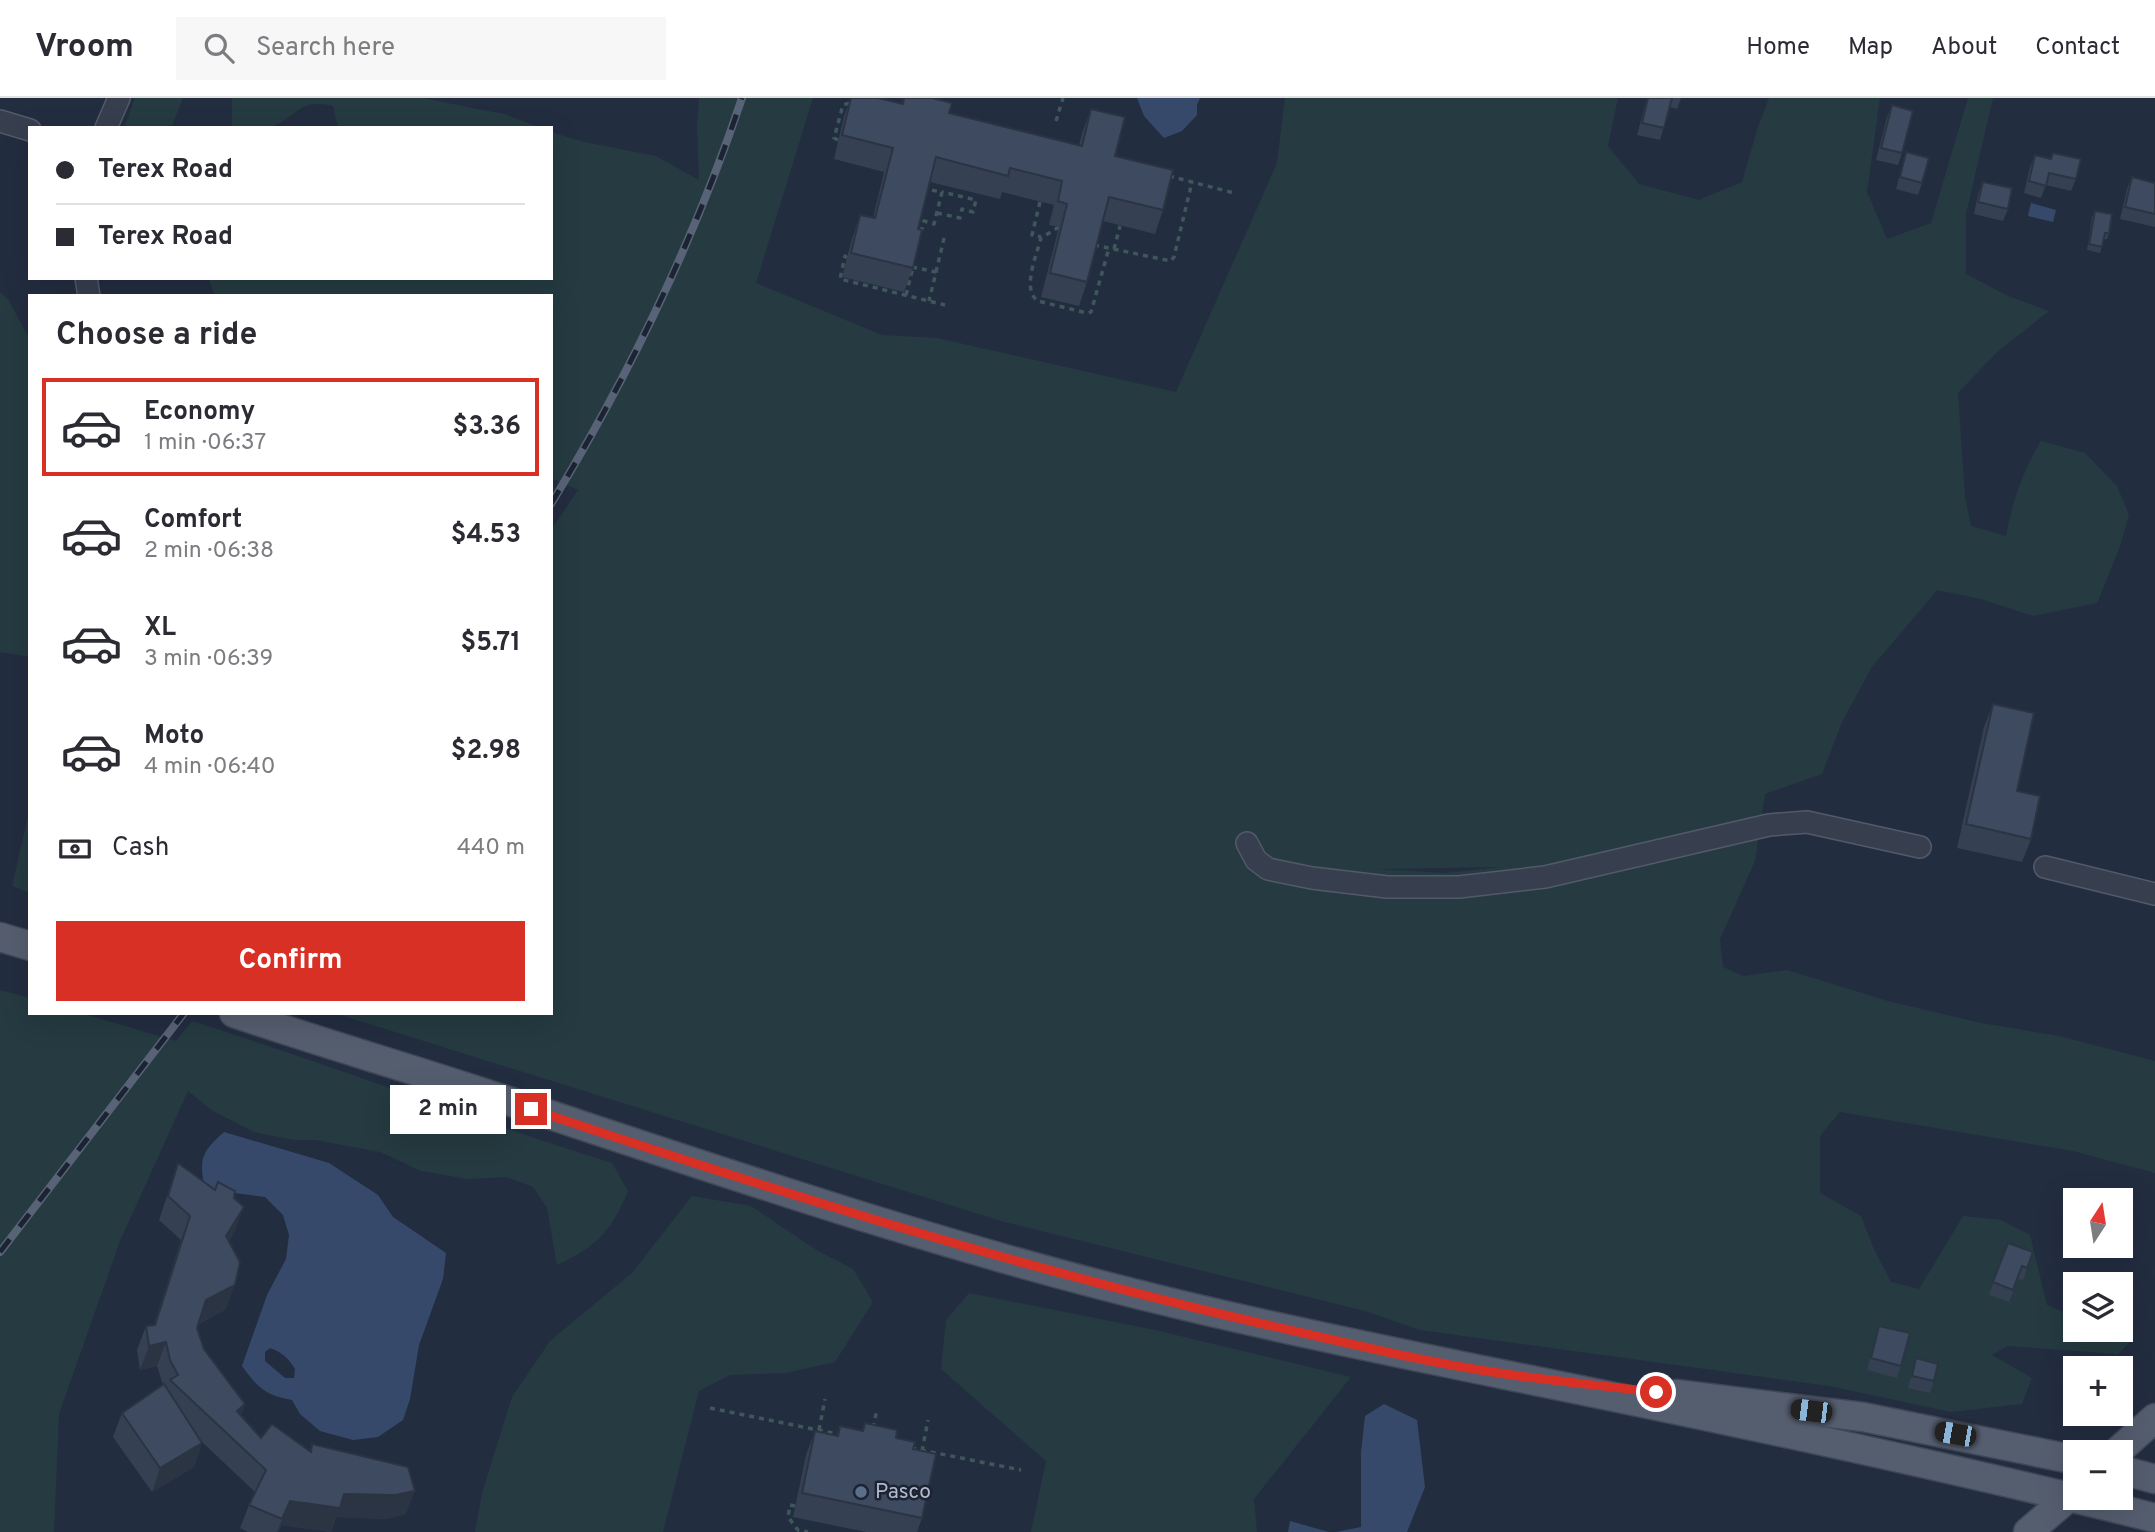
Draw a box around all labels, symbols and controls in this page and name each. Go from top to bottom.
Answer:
search box [176,17,666,80]
text: Vroom [35,27,134,69]
icon: search [200,29,238,67]
text: Search here [256,32,395,65]
text: Home [1746,33,1810,63]
text: Map [1848,33,1893,63]
text: About [1931,33,1997,63]
text: Contact [2035,33,2120,63]
text: Terex Road [98,154,233,187]
text: Terex Road [98,221,233,254]
text: Choose a ride [56,316,257,356]
icon: car [60,396,123,459]
text: Economy [144,396,255,429]
text: $3.36 [452,411,521,444]
text: 1 min · 06:37 [144,429,266,458]
icon: car [60,504,123,567]
text: Comfort [144,504,242,537]
text: $4.53 [451,519,521,552]
text: 2 min · 06:38 [144,537,274,566]
icon: car [60,612,123,675]
text: XL [144,612,176,645]
text: $5.71 [461,627,521,660]
text: 3 min · 06:39 [144,645,273,674]
icon: car [60,720,123,783]
text: Moto [144,720,204,753]
text: $2.98 [451,735,521,768]
text: 4 min · 06:40 [144,753,276,782]
icon: cash [56,830,94,868]
text: Cash [112,832,169,865]
text: 440 m [457,834,525,863]
button: Confirm [56,921,525,1001]
callout: 2 min [391,1084,506,1134]
route end [515,1093,547,1125]
text: 2 min [418,1095,478,1124]
north arrow [2063,1188,2133,1258]
map controls [2063,1188,2133,1510]
button: layers [2063,1272,2133,1342]
button: + [2063,1356,2133,1426]
route start [1640,1376,1672,1408]
car [1789,1398,1834,1424]
car [1933,1420,1978,1448]
button: − [2063,1440,2133,1510]
place label: Pasco [875,1479,931,1506]
marker: Pasco [853,1484,869,1500]

